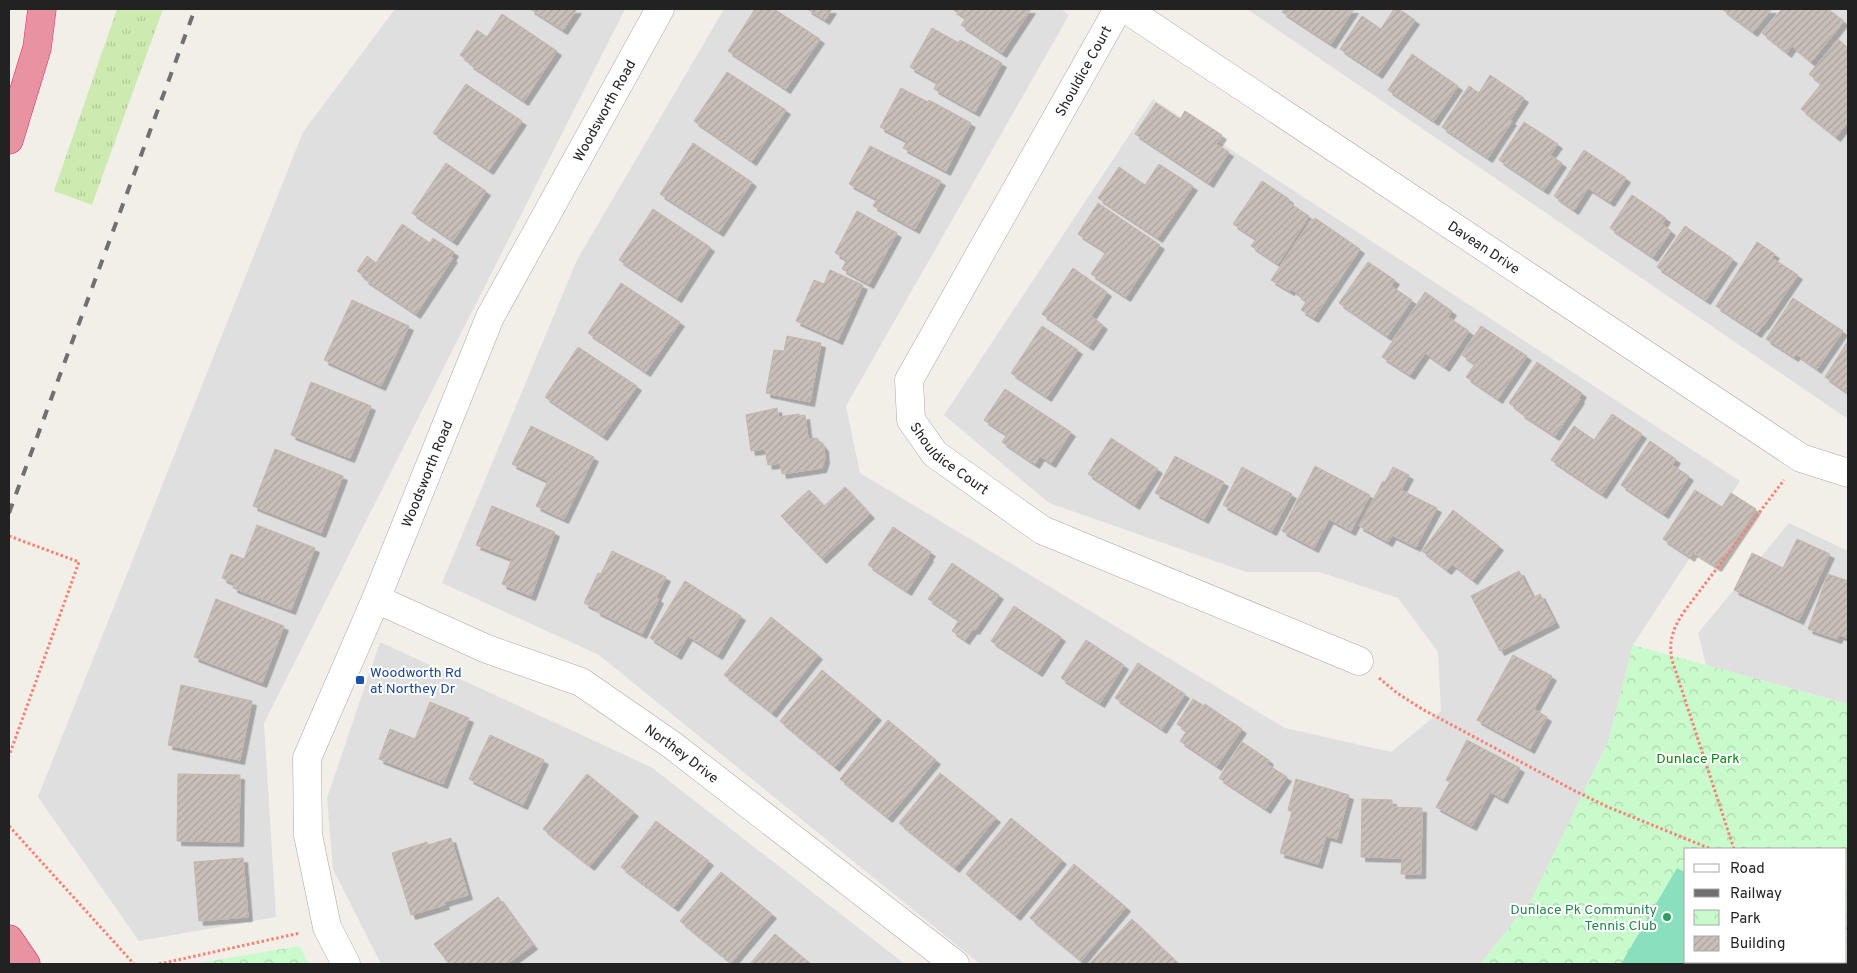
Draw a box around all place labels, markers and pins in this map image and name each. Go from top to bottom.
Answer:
place label: Woodworth Rd at Northey Dr [370,665,462,698]
marker: Woodworth Rd at Northey Dr [354,674,366,686]
place label: Dunlace Pk Community Tennis Club [1510,902,1657,935]
marker: Dunlace Pk Community Tennis Club [1661,911,1673,923]

